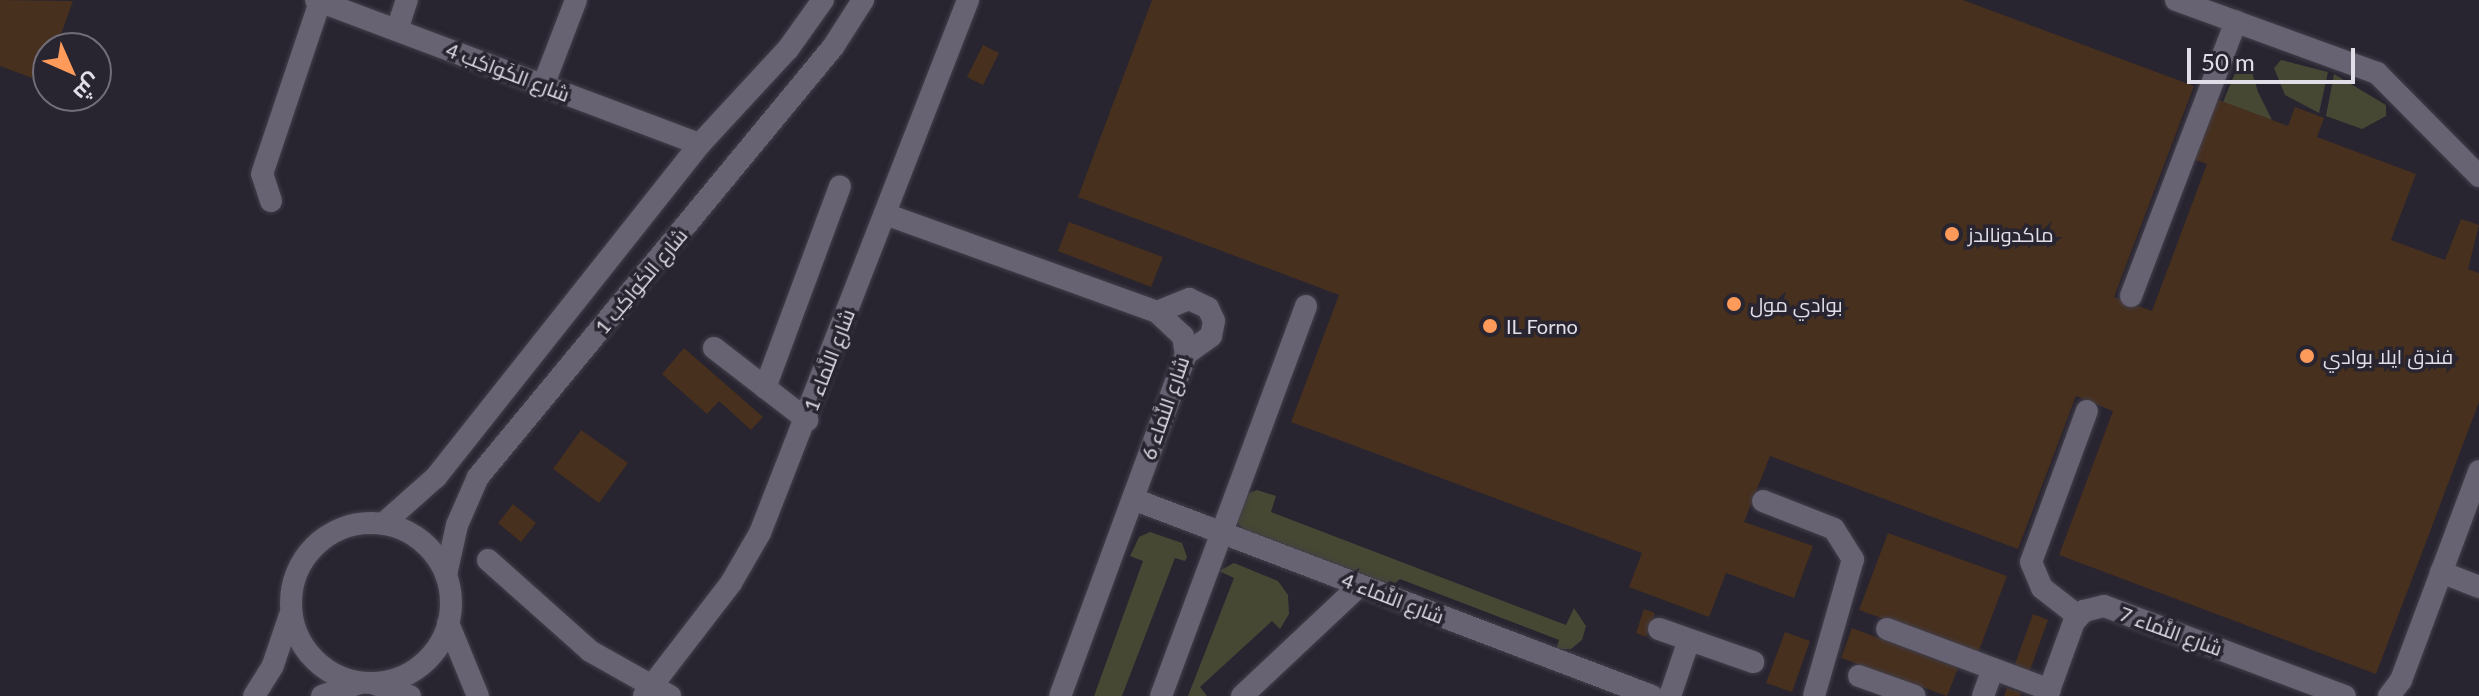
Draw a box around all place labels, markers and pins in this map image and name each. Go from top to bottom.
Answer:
place label: ماكدونالدز [1968,222,2054,246]
marker: ماكدونالدز [1943,225,1961,243]
place label: بوادي مول [1750,292,1843,316]
marker: بوادي مول [1725,295,1743,313]
place label: IL Forno [1506,314,1579,338]
marker: IL Forno [1481,317,1499,335]
place label: فندق ايلا بوادي [2323,344,2453,368]
marker: فندق ايلا بوادي [2298,347,2316,365]

